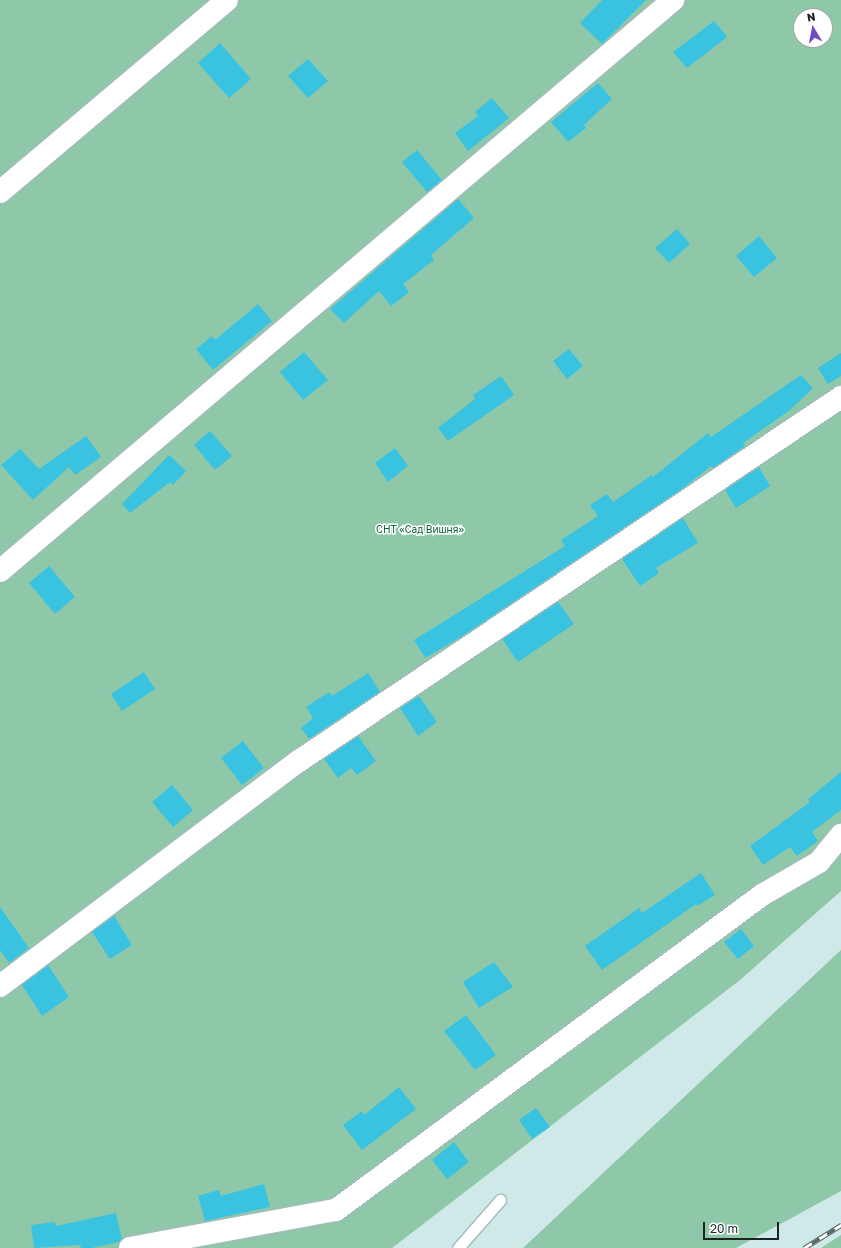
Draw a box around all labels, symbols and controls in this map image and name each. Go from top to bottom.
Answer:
north arrow [793,8,833,48]
text: N [806,10,816,24]
park label: СНТ «Сад Вишня» [376,524,464,536]
scale bar [705,1214,781,1240]
text: 20 m [710,1221,738,1236]

